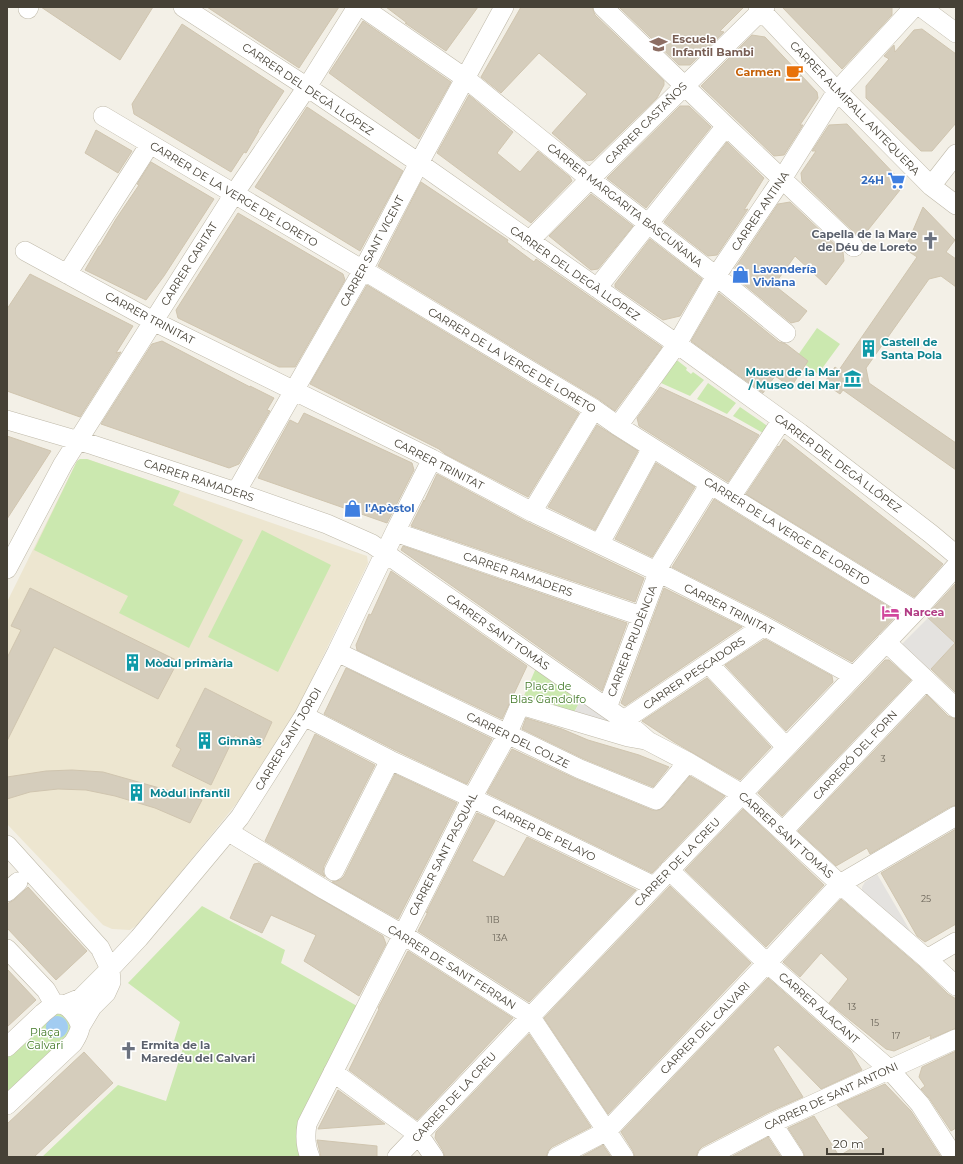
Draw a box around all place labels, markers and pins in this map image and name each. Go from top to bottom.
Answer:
place label: Escuela Infantil Bambi [672,32,754,59]
school or university icon: Escuela Infantil Bambi [649,35,669,55]
cafe icon: Carmen [784,62,804,82]
place label: Carmen [735,65,781,79]
supermarket icon: 24H [887,170,907,190]
place label: 24H [861,173,884,187]
place label: Capella de la Mare de Déu de Loreto [811,227,917,254]
church icon: Capella de la Mare de Déu de Loreto [920,230,940,250]
place label: Lavandería Viviana [752,262,817,289]
shop icon: Lavandería Viviana [730,265,750,285]
place label: Castell de Santa Pola [881,335,942,362]
building icon: Castell de Santa Pola [858,338,878,358]
place label: Museu de la Mar / Museo del Mar [746,365,840,392]
museum icon: Museu de la Mar / Museo del Mar [843,368,863,388]
shop icon: l'Apòstol [342,498,362,518]
place label: l'Apòstol [365,501,415,515]
hotel icon: Narcea [881,602,901,622]
place label: Narcea [904,605,945,619]
building icon: Mòdul primària [122,653,142,673]
place label: Mòdul primària [145,656,233,670]
building icon: Gimnàs [195,731,215,751]
place label: Gimnàs [218,734,262,748]
building icon: Mòdul infantil [127,783,147,803]
place label: Mòdul infantil [150,786,230,800]
place label: Ermita de la Maredéu del Calvari [141,1038,255,1065]
church icon: Ermita de la Maredéu del Calvari [118,1041,138,1061]

